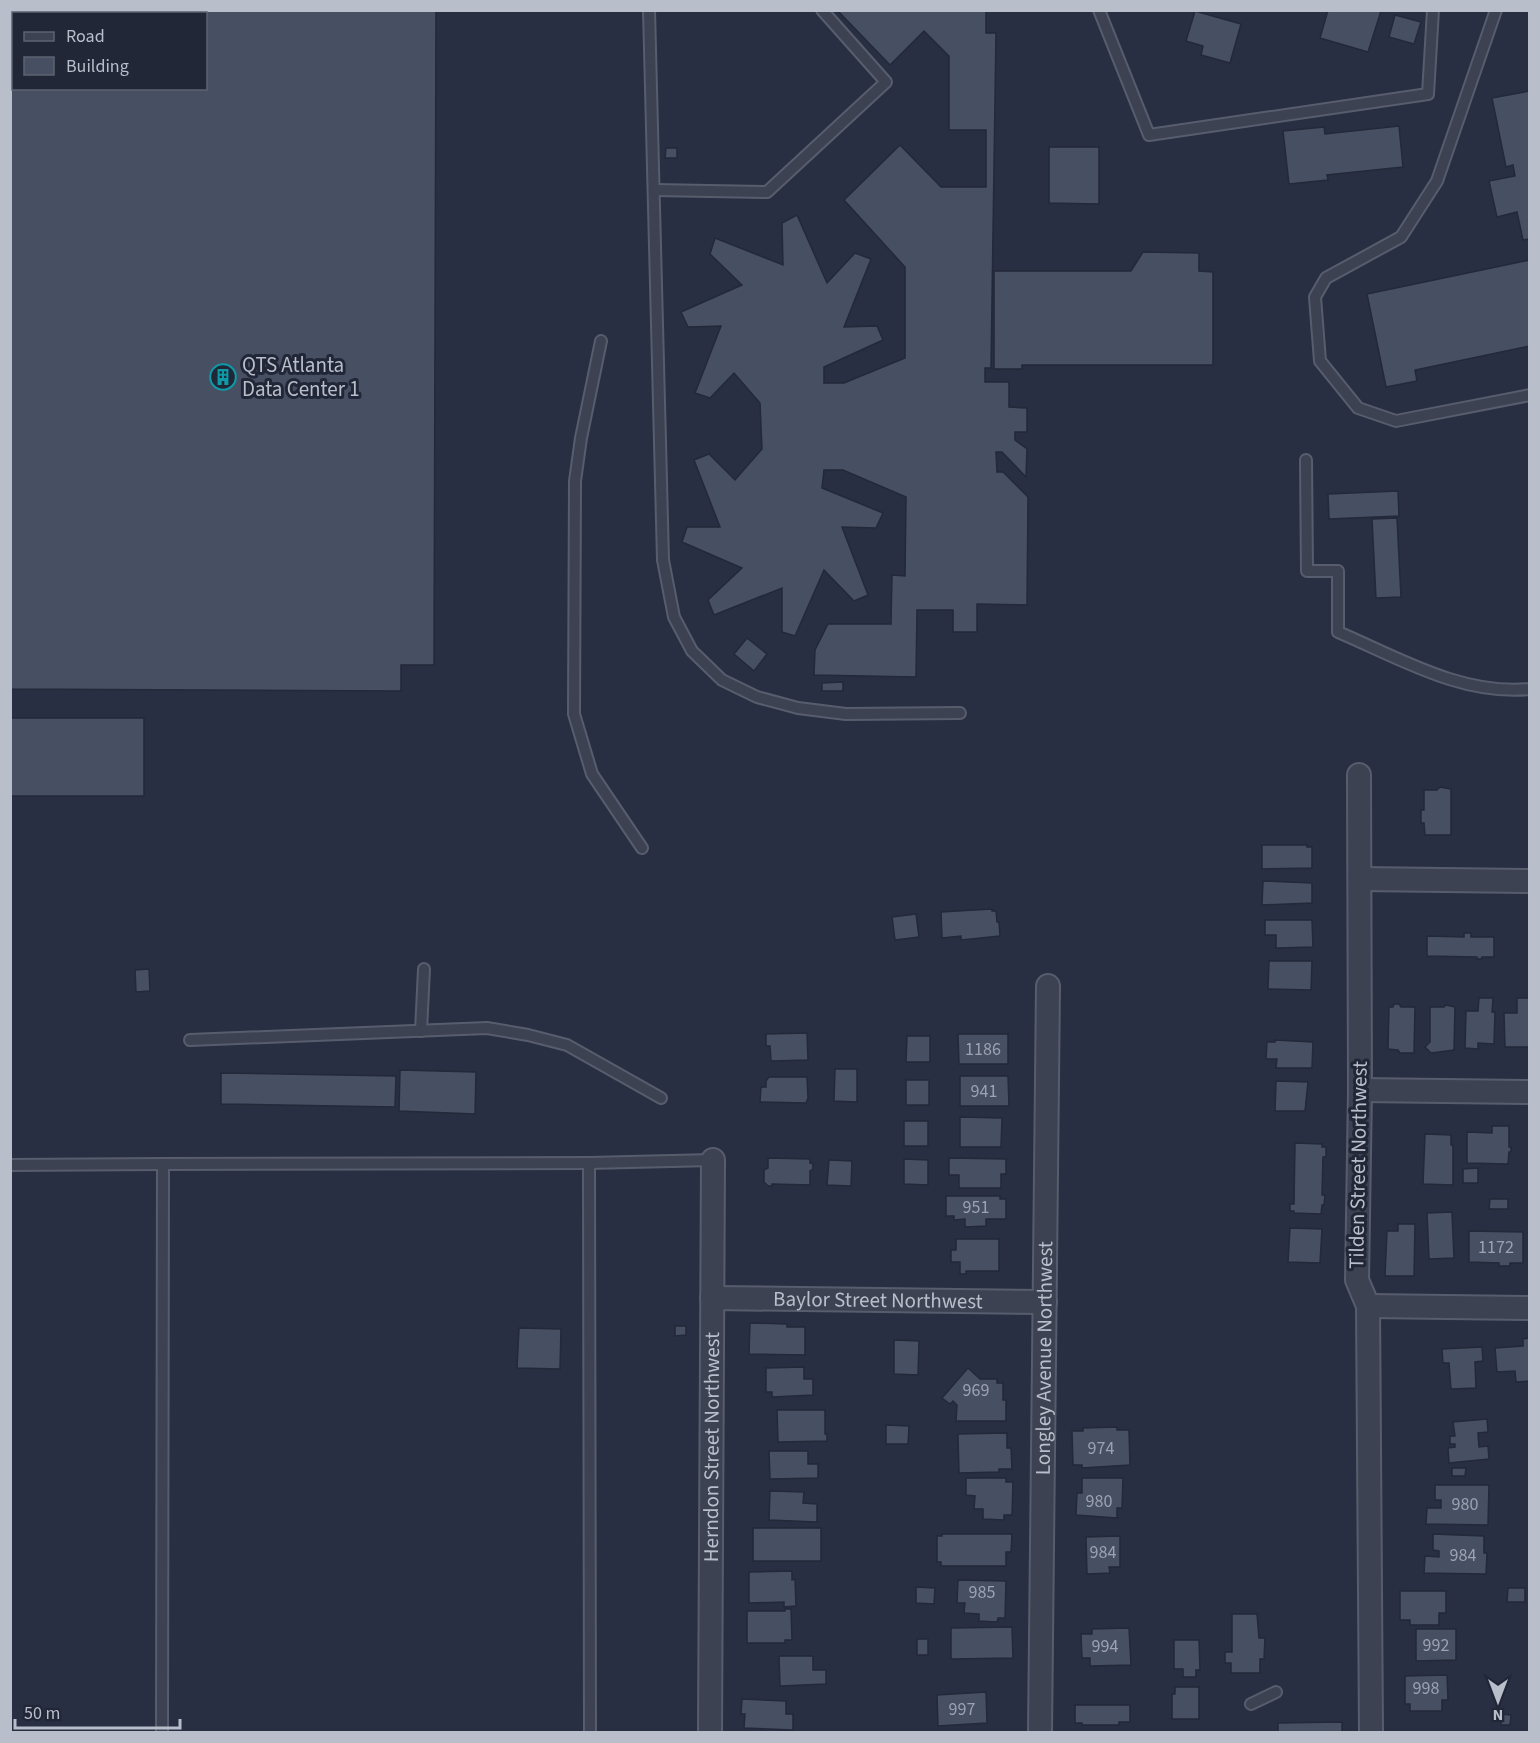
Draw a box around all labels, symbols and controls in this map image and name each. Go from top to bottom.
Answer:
legend [12,12,207,90]
text: Road [66,24,105,49]
text: Building [66,54,129,79]
place label: QTS Atlanta Data Center 1 [242,350,360,404]
building icon: QTS Atlanta Data Center 1 [208,362,238,392]
house number: 1186 [965,1037,1001,1062]
street label: Tilden Street Northwest [1341,1061,1375,1269]
house number: 941 [971,1079,997,1104]
house number: 951 [963,1195,989,1220]
house number: 1172 [1478,1235,1514,1260]
street label: Longley Avenue Northwest [1028,1241,1060,1475]
street label: Baylor Street Northwest [773,1284,983,1316]
street label: Herndon Street Northwest [696,1332,727,1562]
house number: 969 [963,1378,989,1403]
house number: 974 [1088,1436,1114,1461]
house number: 980 [1086,1489,1112,1514]
house number: 980 [1452,1492,1478,1517]
house number: 984 [1090,1540,1116,1565]
house number: 984 [1450,1543,1476,1568]
house number: 985 [969,1580,995,1605]
house number: 992 [1423,1633,1449,1658]
house number: 994 [1092,1634,1118,1659]
north arrow [1468,1671,1528,1731]
house number: 998 [1413,1676,1439,1701]
scale bar [15,1692,180,1730]
house number: 997 [949,1697,975,1722]
text: 50 m [24,1701,60,1726]
text: N [1493,1704,1503,1726]

